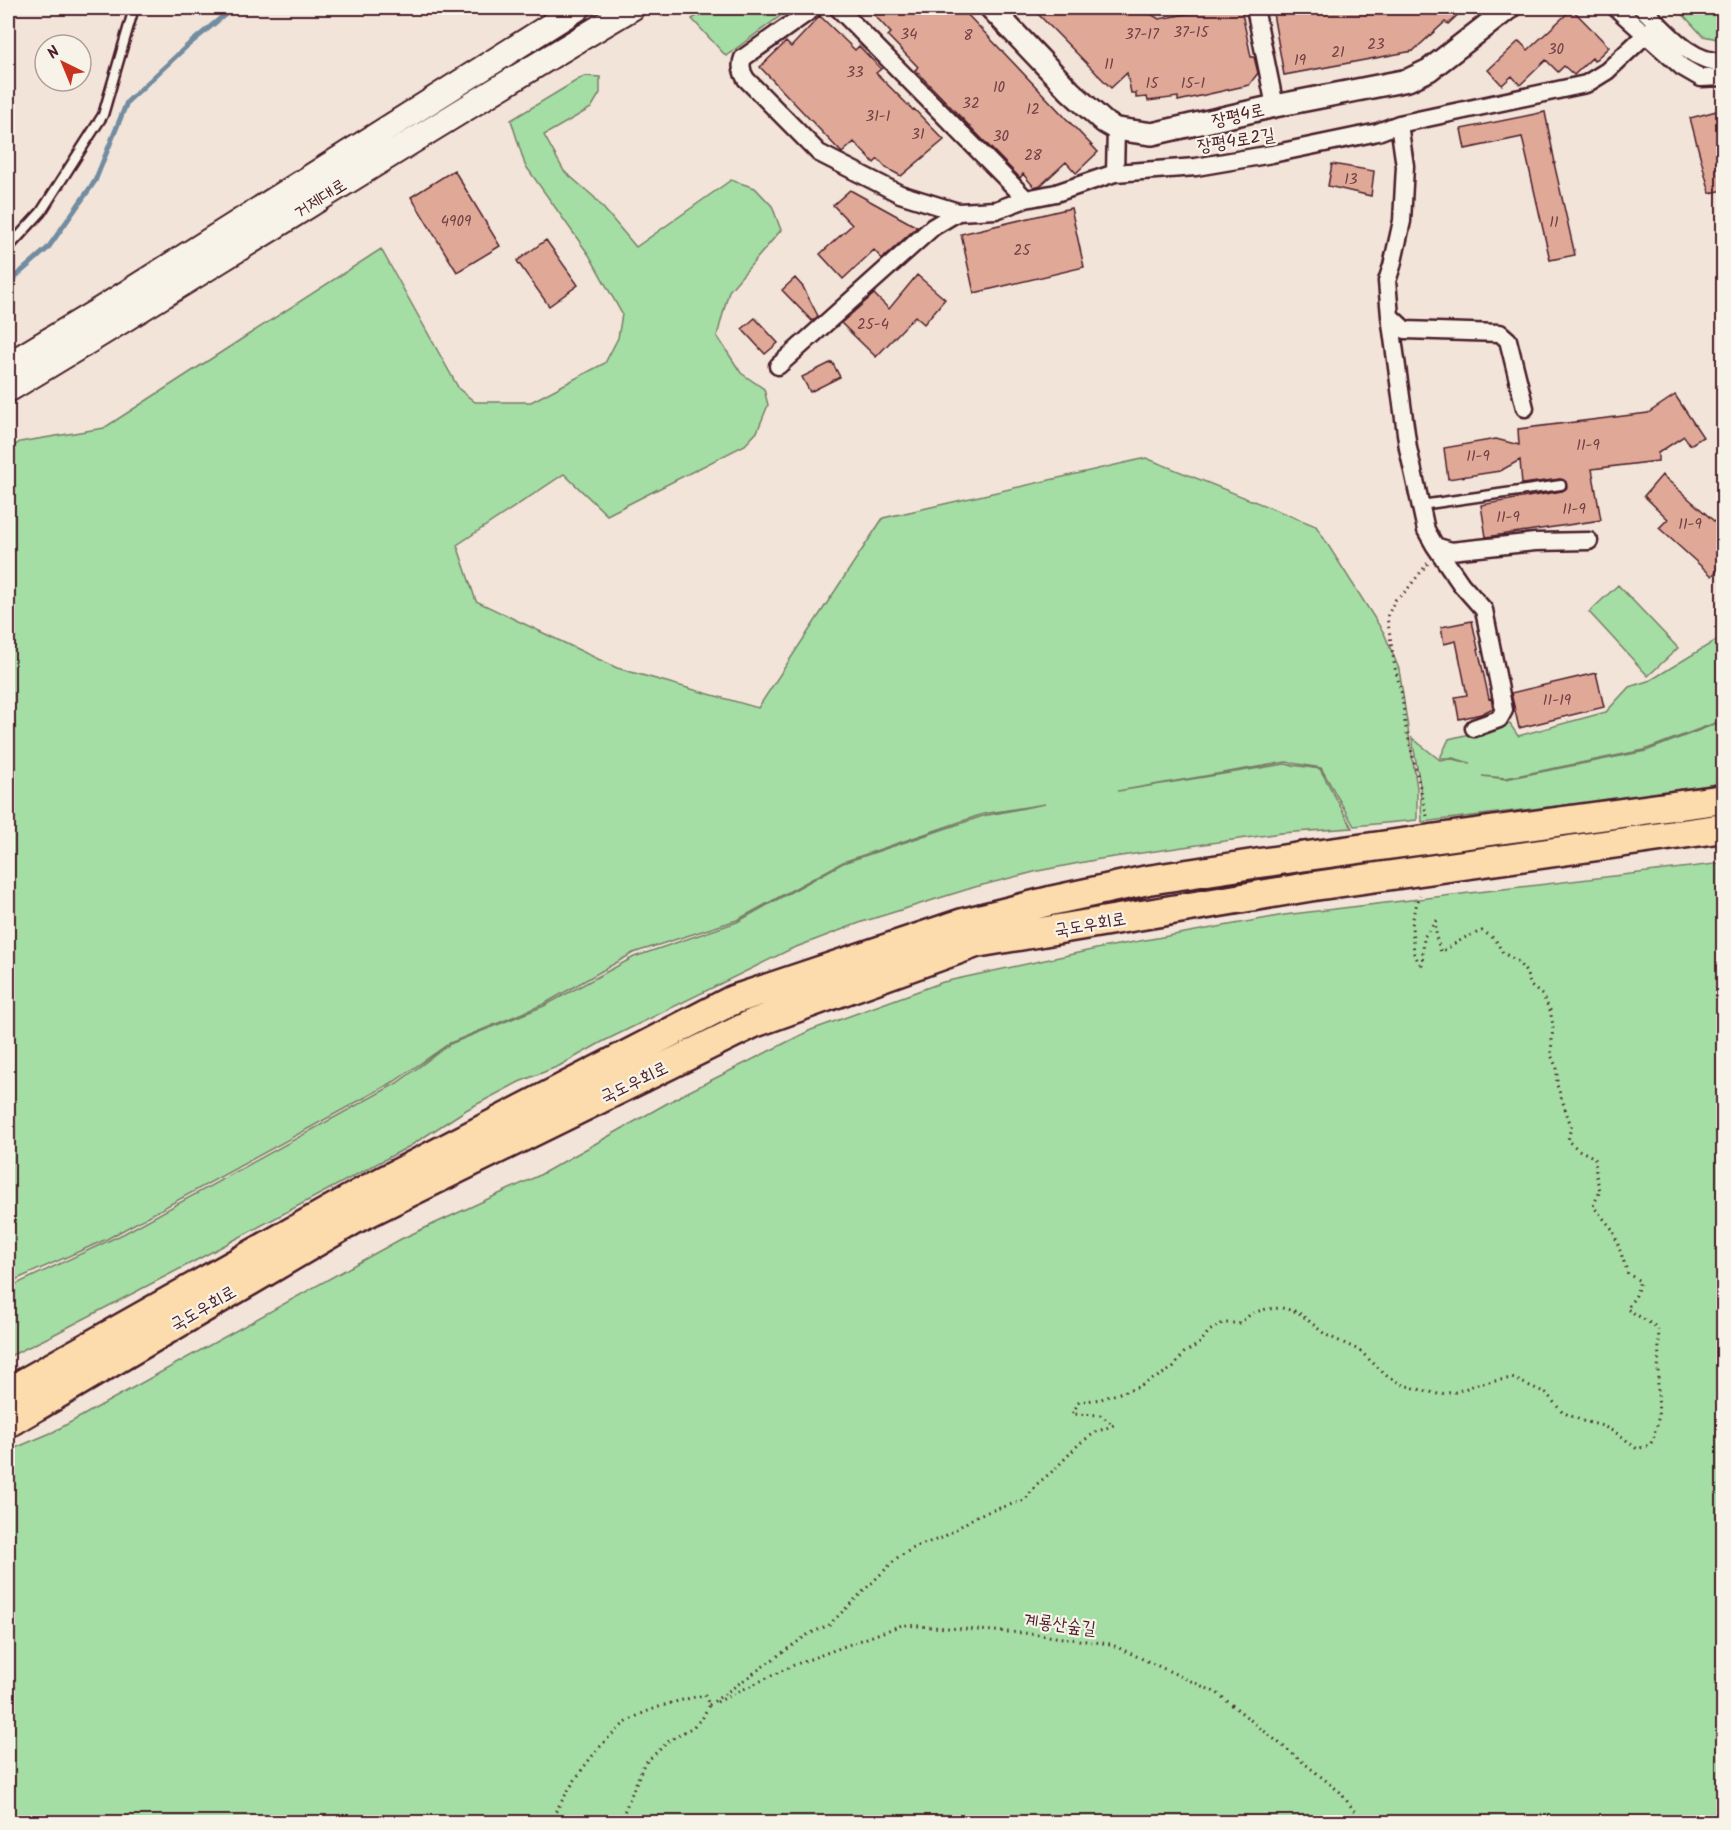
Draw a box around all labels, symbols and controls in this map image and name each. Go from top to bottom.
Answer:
house number: 37-15 [1173,21,1210,45]
house number: 34 [901,23,917,47]
house number: 37-17 [1125,23,1160,47]
house number: 8 [963,24,973,48]
north arrow [33,33,93,93]
house number: 23 [1367,33,1385,57]
house number: 30 [1548,38,1565,62]
text: N [42,41,66,66]
house number: 21 [1331,41,1345,65]
house number: 19 [1294,49,1307,73]
house number: 11 [1104,53,1114,77]
house number: 33 [846,61,864,85]
house number: 15 [1146,72,1159,96]
house number: 15-1 [1181,72,1205,96]
house number: 10 [993,76,1006,100]
house number: 32 [962,92,980,116]
street label: 장평4로 [1209,96,1268,137]
house number: 12 [1026,98,1040,122]
house number: 31-1 [866,105,891,129]
street label: 장평4로2길 [1195,121,1278,162]
house number: 31 [911,123,925,147]
house number: 30 [993,125,1010,149]
house number: 28 [1024,144,1043,168]
house number: 13 [1344,168,1358,192]
street label: 거제대로 [289,172,353,227]
house number: 4909 [441,210,472,234]
house number: 11 [1549,211,1559,235]
house number: 25 [1014,239,1031,263]
house number: 25-4 [857,313,889,337]
house number: 11-9 [1576,434,1600,458]
house number: 11-9 [1466,445,1490,469]
house number: 11-9 [1562,498,1586,522]
house number: 11-9 [1496,506,1520,530]
house number: 11-9 [1678,513,1702,537]
house number: 11-19 [1543,689,1572,713]
street label: 국도우회로 [1052,905,1128,946]
street label: 국도우회로 [596,1054,674,1112]
street label: 국도우회로 [165,1279,242,1340]
street label: 계룡산숲길 [1022,1607,1098,1644]

